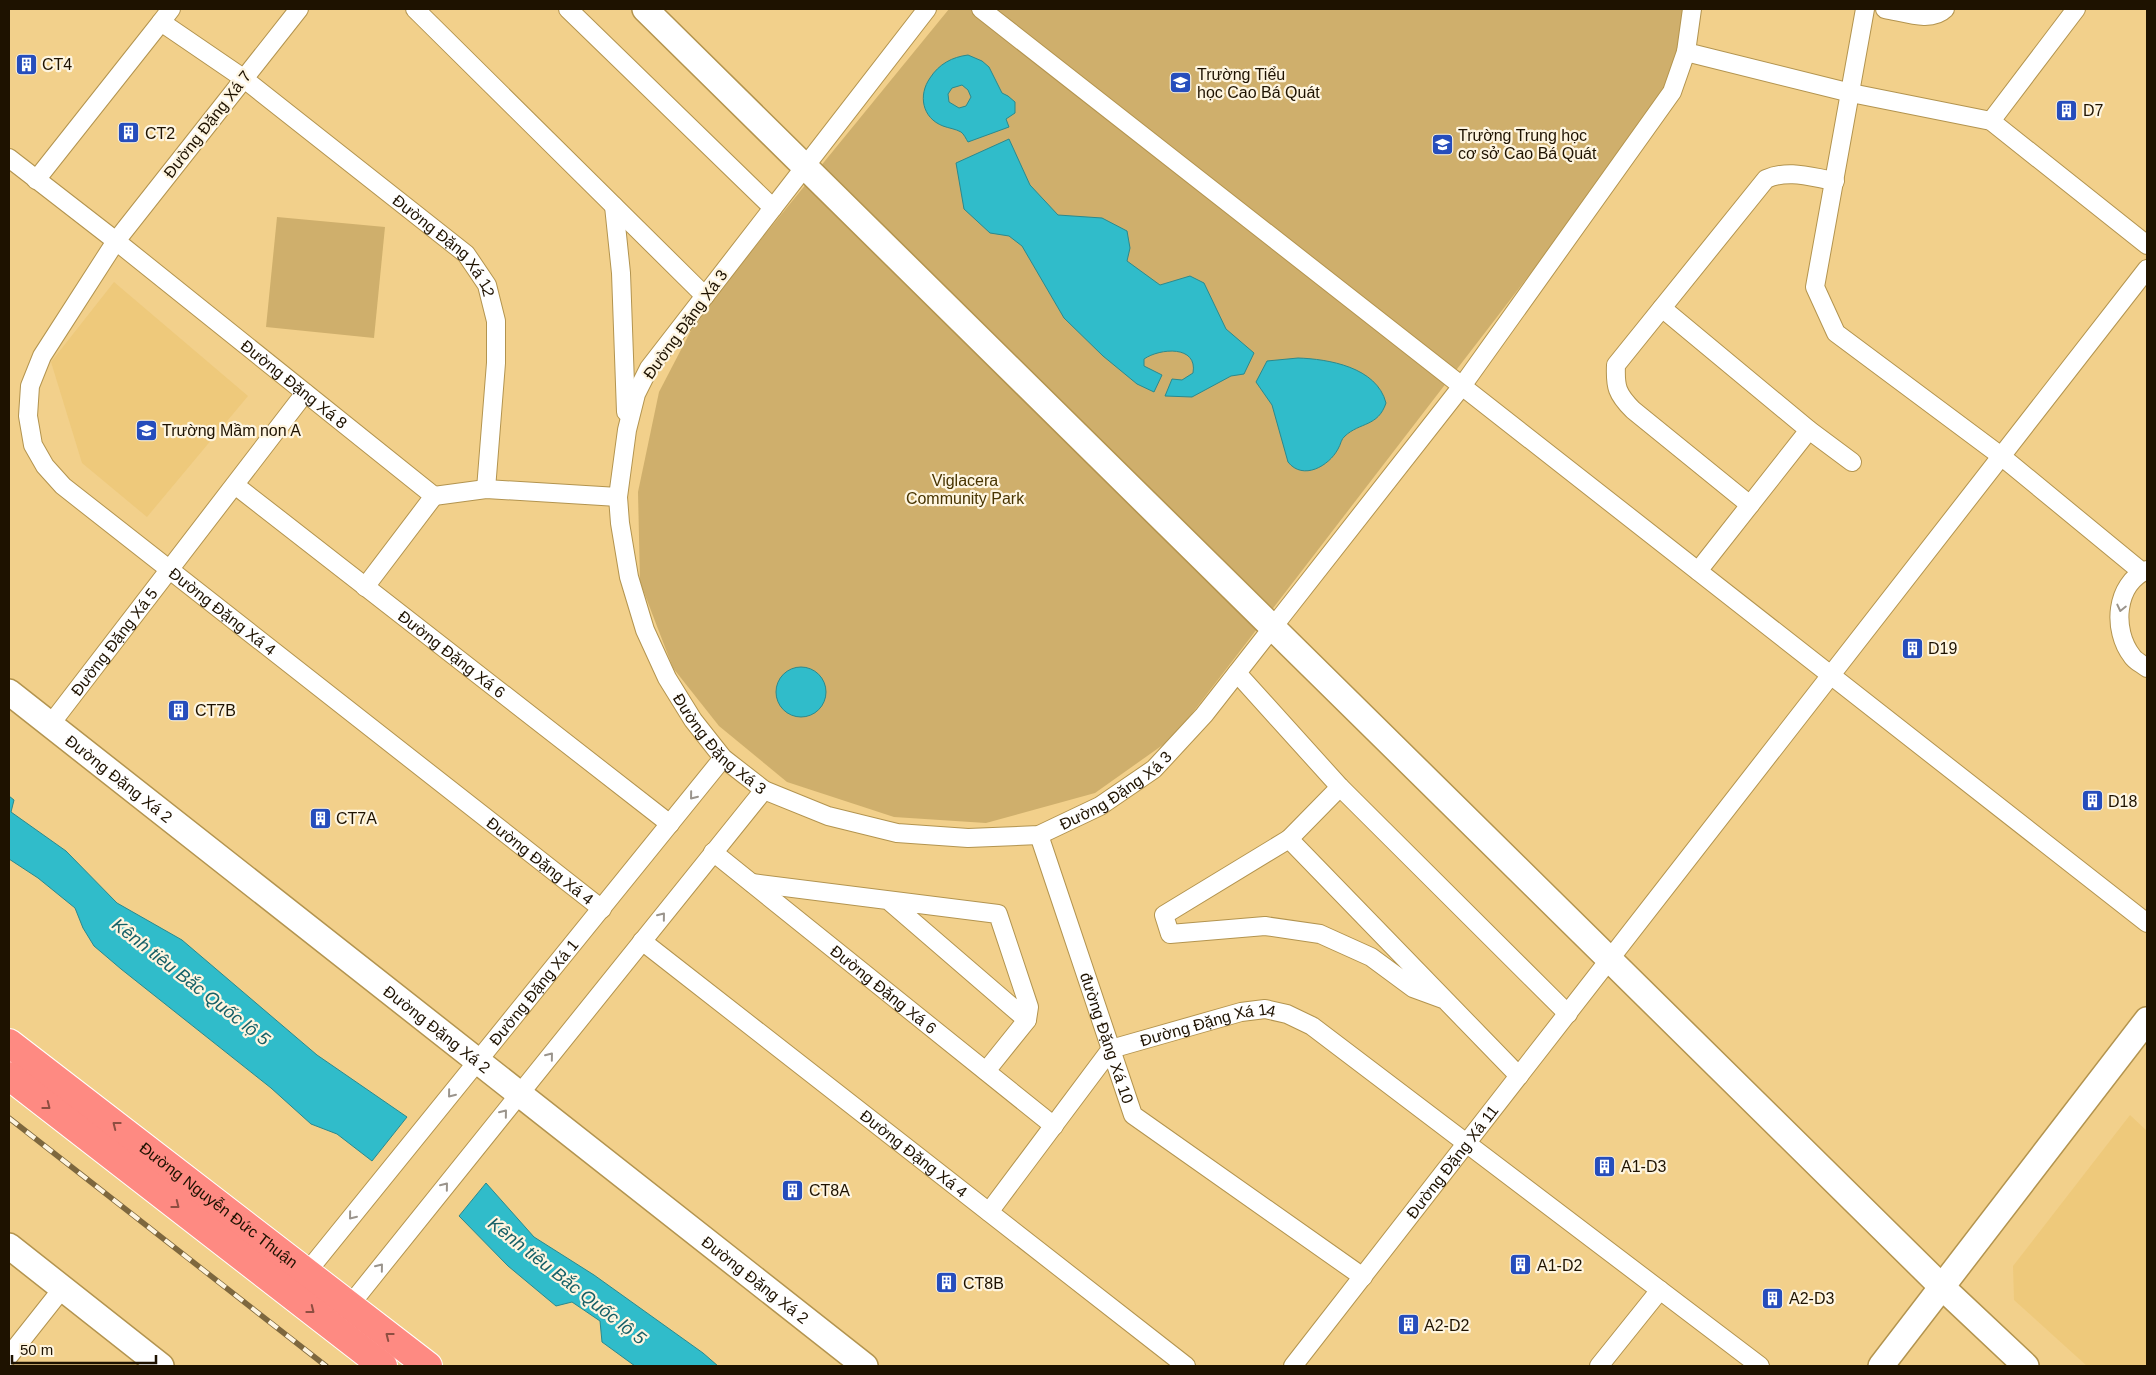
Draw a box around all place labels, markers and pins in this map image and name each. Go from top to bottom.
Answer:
building icon: CT4 [14,52,38,76]
place label: CT4 [42,56,72,73]
place label: Trường Tiểu học Cao Bá Quát [1197,66,1320,101]
school or university icon: Trường Tiểu học Cao Bá Quát [1169,71,1193,95]
building icon: D7 [2055,98,2079,122]
place label: D7 [2083,102,2104,119]
building icon: CT2 [117,121,141,145]
place label: CT2 [145,125,175,142]
place label: Trường Trung học cơ sở Cao Bá Quát [1458,127,1597,162]
school or university icon: Trường Trung học cơ sở Cao Bá Quát [1430,132,1454,156]
school or university icon: Trường Mầm non A [134,418,158,442]
place label: Trường Mầm non A [162,422,301,439]
building icon: D19 [1900,636,1924,660]
place label: D19 [1928,640,1957,657]
building icon: CT7B [167,698,191,722]
place label: CT7B [195,702,236,719]
building icon: D18 [2080,789,2104,813]
place label: D18 [2108,793,2137,810]
building icon: CT7A [308,806,332,830]
place label: CT7A [336,810,377,827]
building icon: A1-D3 [1593,1154,1617,1178]
place label: A1-D3 [1621,1158,1666,1175]
building icon: CT8A [781,1178,805,1202]
place label: CT8A [809,1182,850,1199]
building icon: A1-D2 [1509,1253,1533,1277]
place label: A1-D2 [1537,1257,1582,1274]
building icon: CT8B [935,1271,959,1295]
place label: CT8B [963,1275,1004,1292]
building icon: A2-D3 [1761,1286,1785,1310]
place label: A2-D3 [1789,1290,1834,1307]
building icon: A2-D2 [1396,1313,1420,1337]
place label: A2-D2 [1424,1317,1469,1334]

